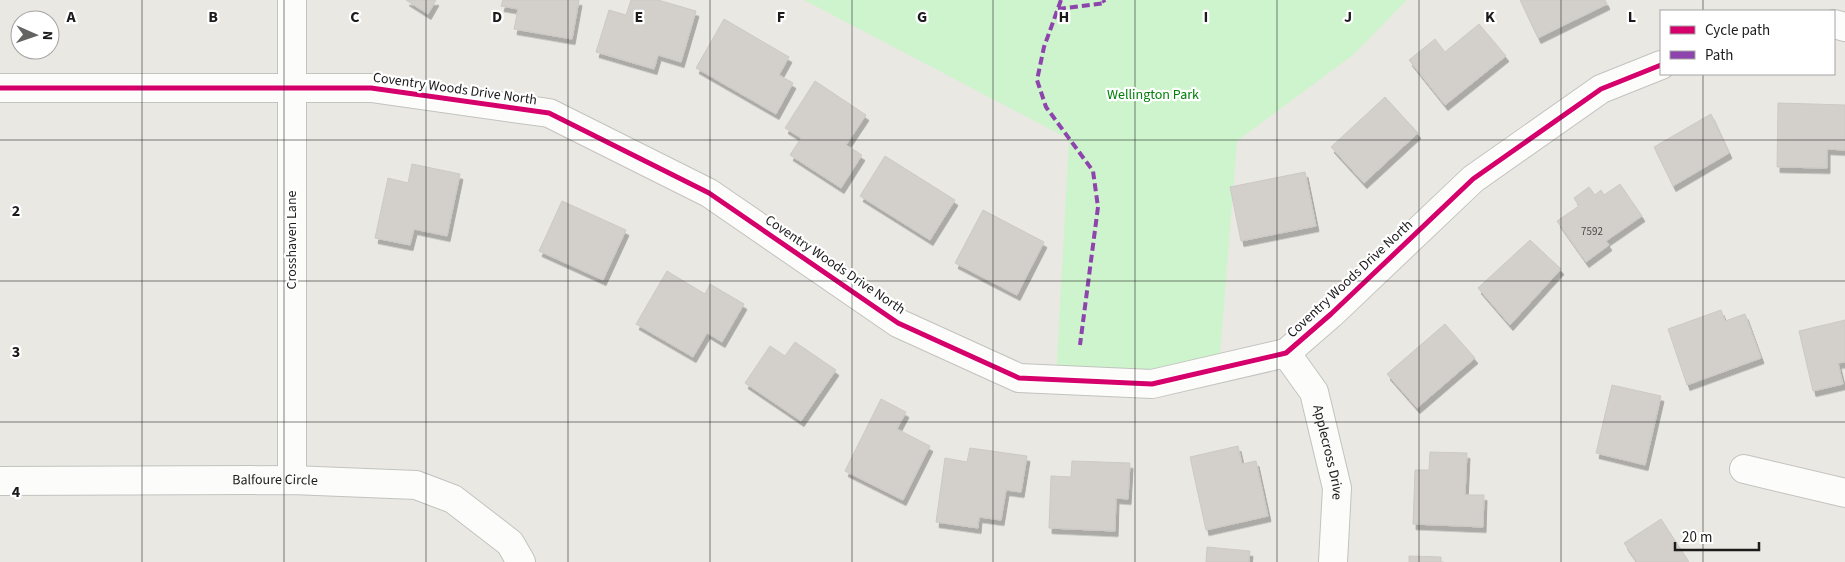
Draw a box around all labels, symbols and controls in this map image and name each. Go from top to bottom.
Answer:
text: A [65,6,76,28]
text: B [208,6,218,28]
text: C [350,6,360,28]
text: D [492,6,502,28]
text: E [635,6,643,28]
text: F [777,6,785,28]
text: G [917,6,927,28]
text: H [1059,6,1069,28]
text: I [1204,6,1208,28]
text: J [1344,6,1352,28]
text: K [1485,6,1495,28]
text: L [1628,6,1636,28]
north arrow [10,10,60,60]
legend [1660,10,1835,75]
text: Cycle path [1705,20,1770,41]
text: N [37,30,57,40]
text: Path [1705,45,1733,66]
street label: Coventry Woods Drive North [372,68,538,110]
park label: Wellington Park [1107,85,1199,105]
street label: Crosshaven Lane [282,190,302,290]
text: 2 [12,200,20,222]
street label: Coventry Woods Drive North [761,210,909,320]
street label: Coventry Woods Drive North [1283,215,1417,343]
house number: 7592 [1581,224,1603,239]
text: 3 [12,341,20,363]
street label: Applecross Drive [1307,403,1347,501]
street label: Balfoure Circle [232,470,318,491]
text: 4 [12,481,21,503]
scale bar [1675,520,1759,552]
text: 20 m [1682,527,1712,548]

